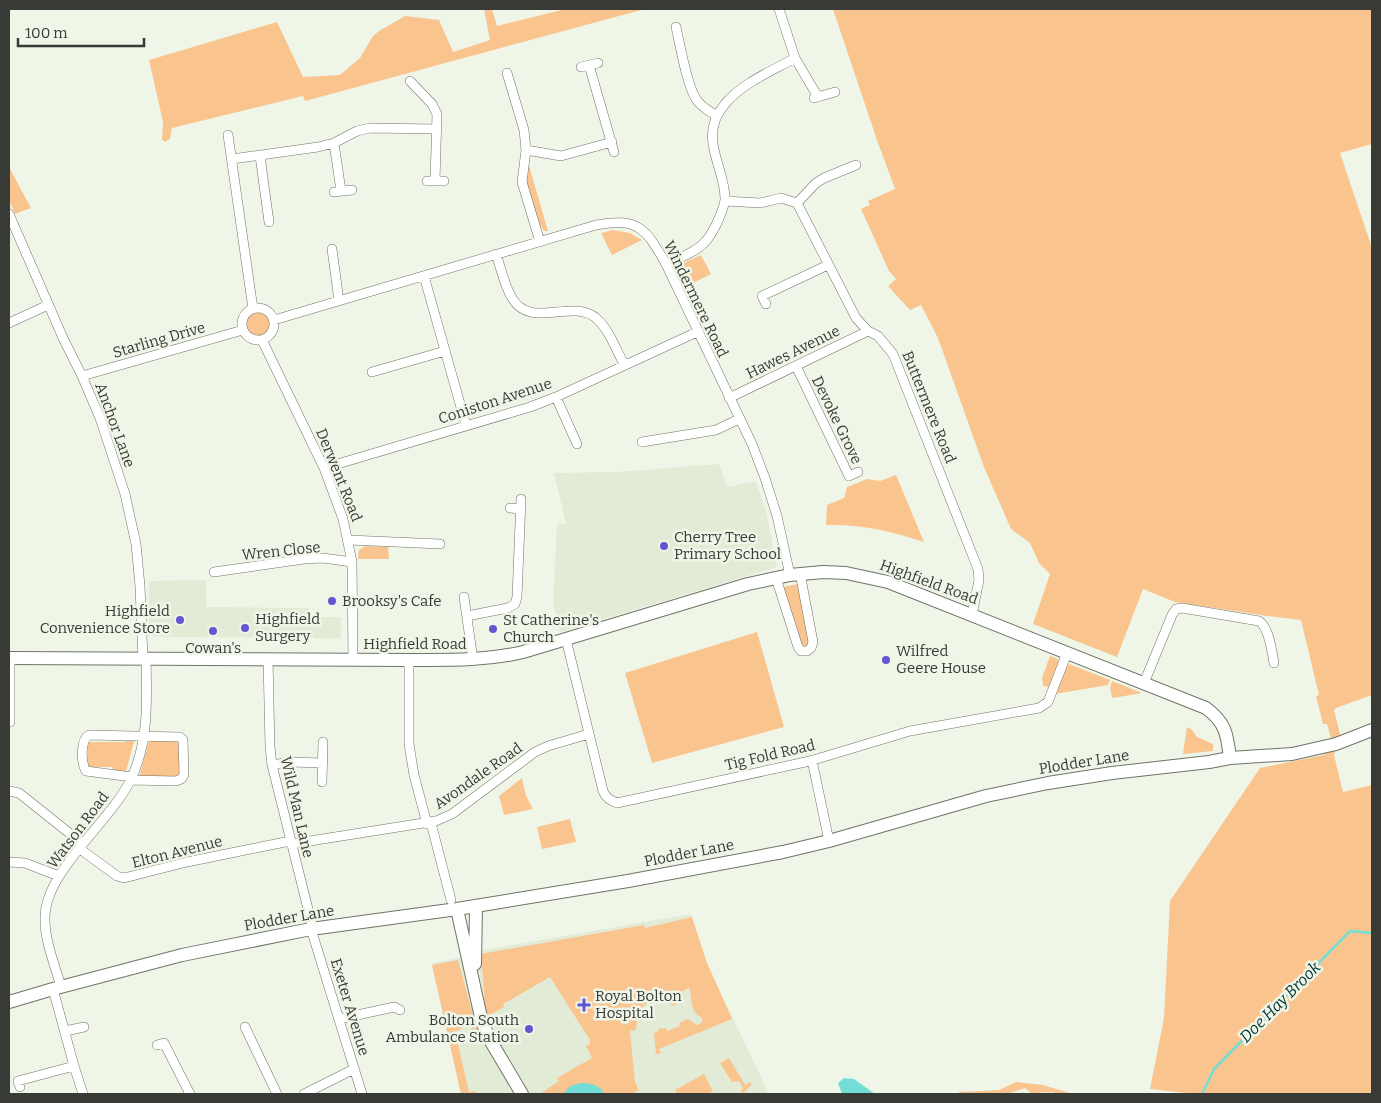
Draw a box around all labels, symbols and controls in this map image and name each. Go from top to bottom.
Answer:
scale bar [18,15,144,47]
text: 100 m [25,24,68,42]
street label: Windermere Road [660,238,732,360]
street label: Starling Drive [111,318,207,362]
street label: Hawes Avenue [743,321,843,383]
street label: Buttermere Road [898,348,960,466]
street label: Devoke Grove [808,373,866,467]
street label: Coniston Avenue [436,374,554,428]
street label: Anchor Lane [91,380,139,470]
street label: Derwent Road [312,426,366,524]
place label: Cherry Tree Primary School [674,528,781,563]
street label: Wren Close [241,538,321,564]
marker: Cherry Tree Primary School [658,540,670,552]
street label: Highfield Road [877,556,981,608]
place label: Brooksy's Cafe [342,592,442,610]
marker: Brooksy's Cafe [326,595,338,607]
place label: Highfield Convenience Store [40,602,170,637]
place label: Highfield Surgery [255,610,320,645]
place label: St Catherine's Church [503,611,599,646]
marker: Highfield Convenience Store [174,614,186,626]
marker: Highfield Surgery [239,622,251,634]
marker: St Catherine's Church [487,623,499,635]
marker: Cowan's [207,625,219,637]
street label: Highfield Road [363,635,467,653]
place label: Cowan's [185,639,241,657]
place label: Wilfred Geere House [896,642,986,677]
marker: Wilfred Geere House [880,654,892,666]
street label: Tig Fold Road [723,736,817,774]
street label: Avondale Road [431,739,526,813]
street label: Plodder Lane [1037,746,1131,778]
street label: Wild Man Lane [277,755,317,859]
street label: Watson Road [43,788,113,872]
street label: Elton Avenue [130,832,224,872]
street label: Plodder Lane [642,835,736,871]
street label: Plodder Lane [242,901,336,935]
street label: Exeter Avenue [327,956,373,1058]
water label: Doe Hay Brook [1236,957,1325,1046]
place label: Royal Bolton Hospital [595,987,682,1022]
marker: Royal Bolton Hospital [577,998,591,1012]
place label: Bolton South Ambulance Station [386,1011,520,1046]
marker: Bolton South Ambulance Station [523,1023,535,1035]

